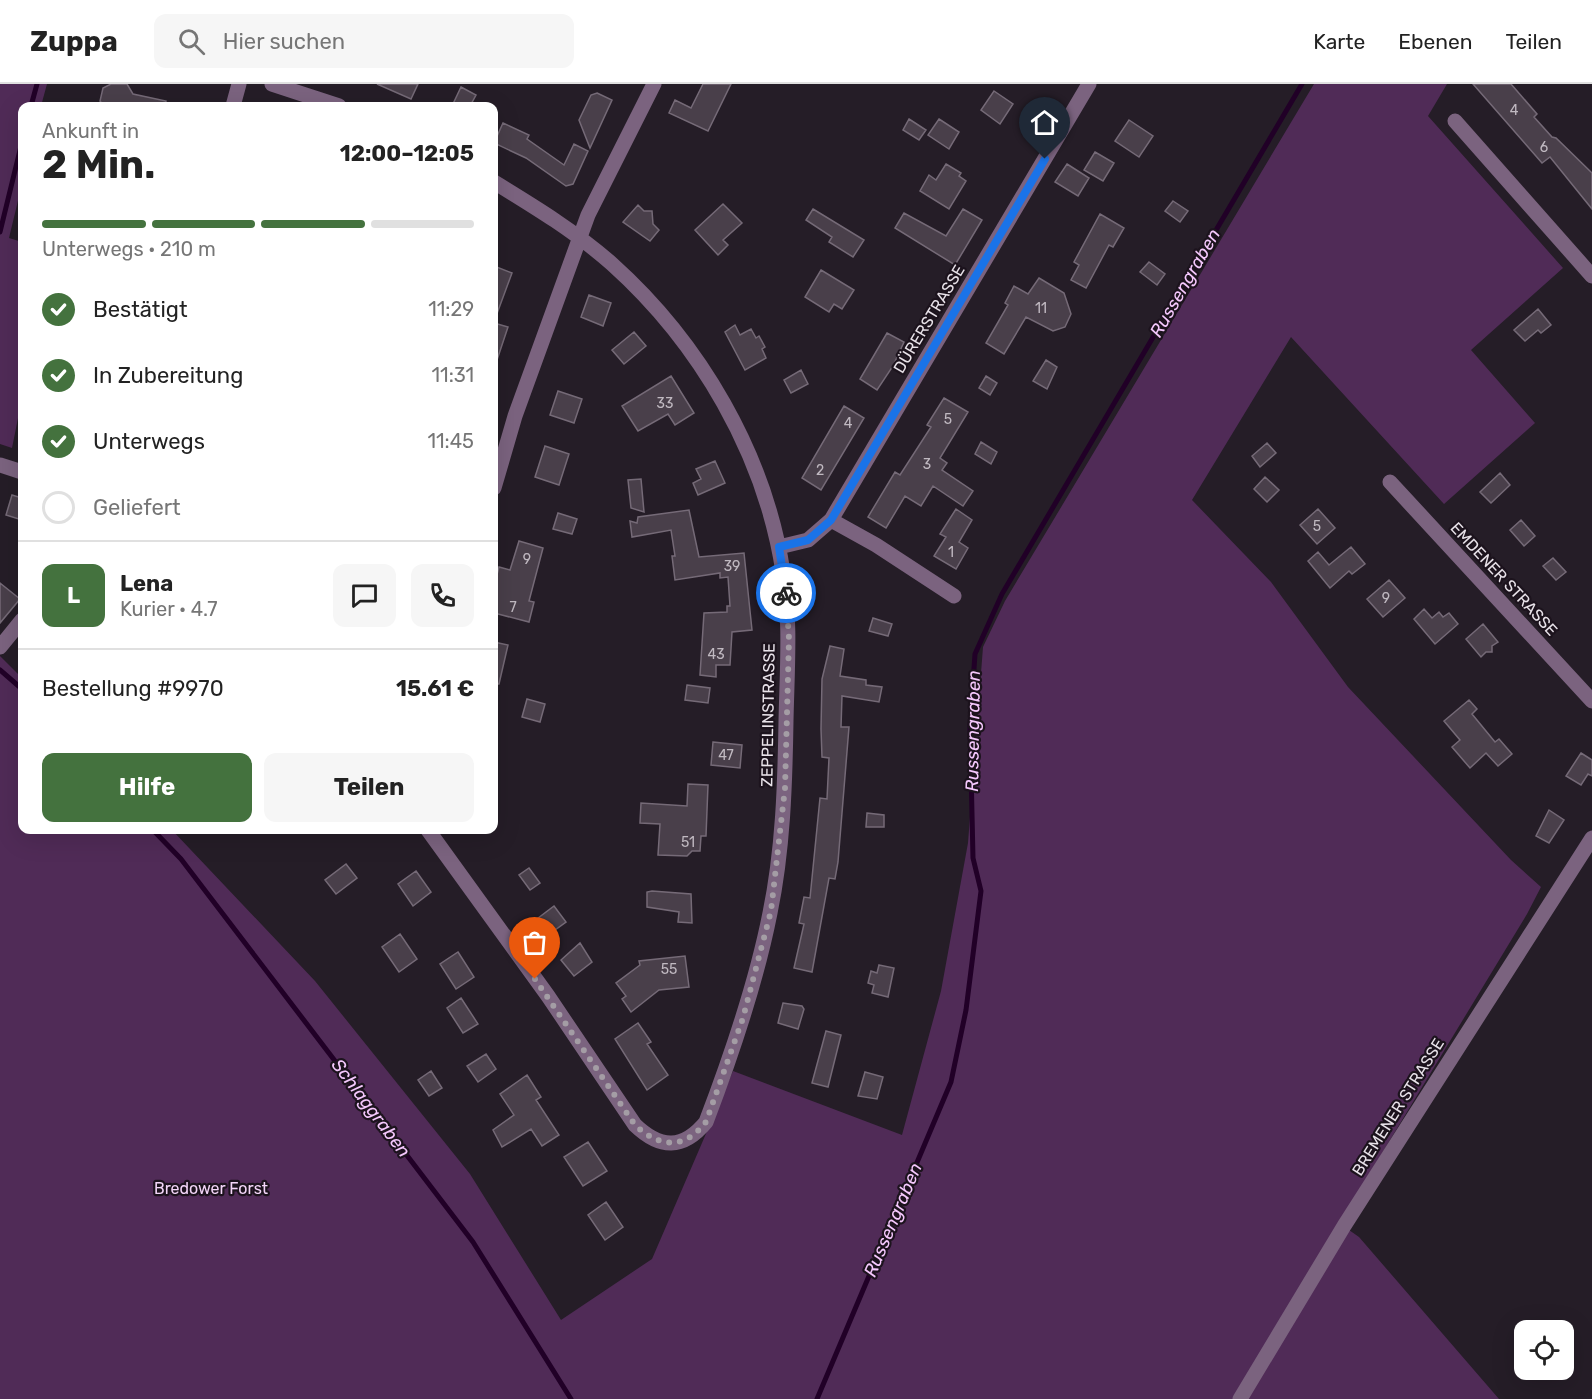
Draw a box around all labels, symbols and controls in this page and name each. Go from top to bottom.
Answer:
search box [154,14,574,68]
text: Zuppa [30,25,118,58]
icon: search [175,25,208,58]
text: Hier suchen [223,28,345,55]
text: Karte [1313,29,1365,54]
text: Ebenen [1398,29,1472,54]
text: Teilen [1505,29,1562,54]
pin [1019,97,1070,159]
house number: 4 [1510,102,1519,119]
icon: home [1028,106,1061,139]
text: Ankunft in [42,119,139,143]
house number: 6 [1540,139,1548,156]
text: 12:00–12:05 [340,140,474,167]
text: 2 Min. [42,142,155,188]
water label: Russengraben [1145,225,1225,341]
text: Unterwegs · 210 m [42,237,216,261]
street label: DÜRERSTRASSE [889,262,969,376]
icon: check [42,293,75,326]
text: Bestätigt [93,296,188,323]
text: 11:29 [428,297,474,321]
house number: 11 [1035,300,1047,317]
icon: check [42,359,75,392]
text: In Zubereitung [93,362,243,389]
text: 11:31 [432,363,474,387]
house number: 33 [657,395,673,412]
house number: 5 [944,411,952,428]
house number: 4 [844,415,853,432]
icon: check [42,425,75,458]
text: Unterwegs [93,428,205,455]
text: 11:45 [427,429,474,453]
house number: 3 [923,456,931,473]
house number: 2 [816,462,824,479]
text: Geliefert [93,494,181,521]
house number: 5 [1313,518,1321,535]
street label: EMDENER STRASSE [1447,518,1561,640]
house number: 1 [948,544,954,561]
house number: 9 [523,551,531,568]
house number: 39 [724,558,740,575]
courier [756,563,816,623]
button: chat [333,564,396,627]
button: phone [411,564,474,627]
text: Lena [120,570,173,597]
icon: bike [770,577,803,610]
text: L [67,582,80,609]
house number: 9 [1382,590,1390,607]
text: Kurier · 4.7 [120,597,218,621]
house number: 7 [509,599,517,616]
street label: ZEPPELINSTRASSE [757,643,779,787]
house number: 43 [707,646,725,663]
water label: Russengraben [961,670,985,792]
text: Bestellung #9970 [42,675,224,702]
text: 15.61 € [396,675,474,702]
house number: 47 [718,747,734,764]
button: Hilfe [42,753,252,822]
button: Teilen [264,753,474,822]
house number: 51 [681,834,695,851]
pin [509,917,560,979]
icon: bag [518,926,551,959]
house number: 55 [661,961,677,978]
street label: BREMENER STRASSE [1348,1035,1448,1179]
water label: Schlaggraben [327,1054,415,1162]
water label: Russengraben [859,1160,927,1280]
park label: Bredower Forst [154,1179,268,1198]
map controls [1514,1320,1574,1380]
button: locate [1514,1320,1574,1380]

